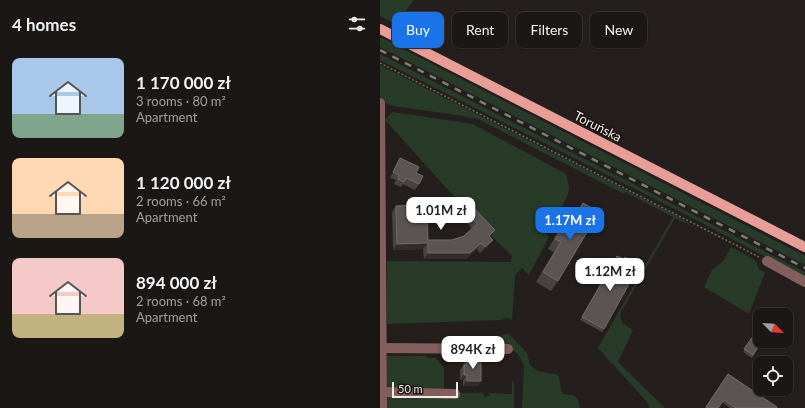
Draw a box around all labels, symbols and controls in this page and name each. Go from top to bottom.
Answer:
chip: Buy [392,12,444,48]
chip: Rent [452,12,508,48]
chip: Filters [516,12,582,48]
chip: New [590,12,647,48]
icon: filters [346,13,368,35]
text: 4 homes [12,14,76,35]
text: 1 170 000 zł [136,72,231,93]
icon: home [44,74,92,122]
text: 3 rooms · 80 m² [136,93,226,109]
street label: Toruńska [571,107,625,145]
text: Apartment [136,109,197,125]
text: 1 120 000 zł [136,172,231,193]
icon: home [44,174,92,222]
text: 2 rooms · 66 m² [136,193,226,209]
pin: 1.01M zł [400,197,482,231]
text: 1.01M zł [415,202,467,218]
pin: 1.17M zł [529,207,611,241]
text: Apartment [136,209,197,225]
text: 1.17M zł [544,212,596,228]
pin: 1.12M zł [569,258,651,292]
text: 1.12M zł [584,263,636,279]
text: 894 000 zł [136,272,217,293]
icon: home [44,274,92,322]
text: 2 rooms · 68 m² [136,293,226,309]
north arrow [753,308,793,348]
map controls [753,308,793,396]
text: Apartment [136,309,197,325]
pin: 894K zł [436,336,510,370]
text: 894K zł [451,341,495,357]
button: locate [753,356,793,396]
scale bar [392,380,458,399]
text: 50 m [398,382,423,395]

